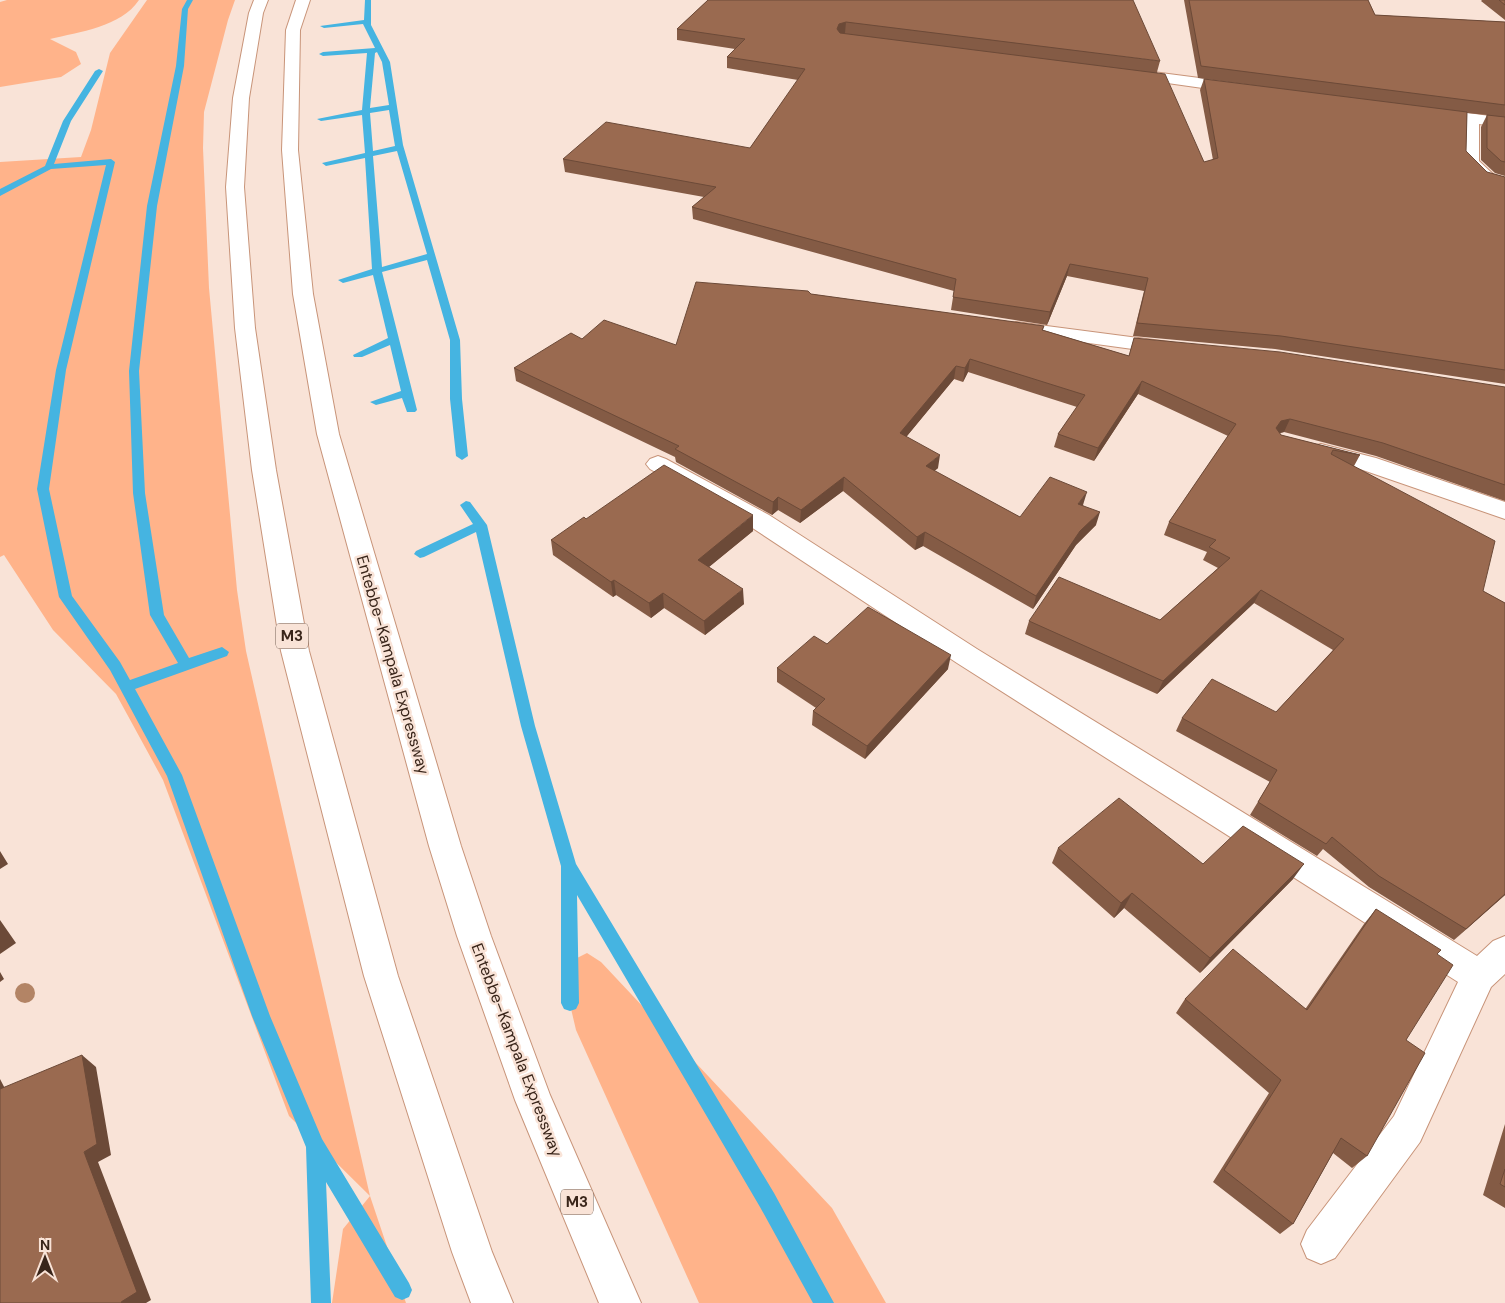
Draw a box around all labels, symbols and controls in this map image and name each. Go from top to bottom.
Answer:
street label: Entebbe–Kampala Expressway [352,553,434,777]
road number: M3 [276,624,308,648]
street label: Entebbe–Kampala Expressway [467,940,568,1160]
road number: M3 [561,1190,593,1214]
north arrow [20,1233,70,1283]
text: N [40,1236,50,1254]

